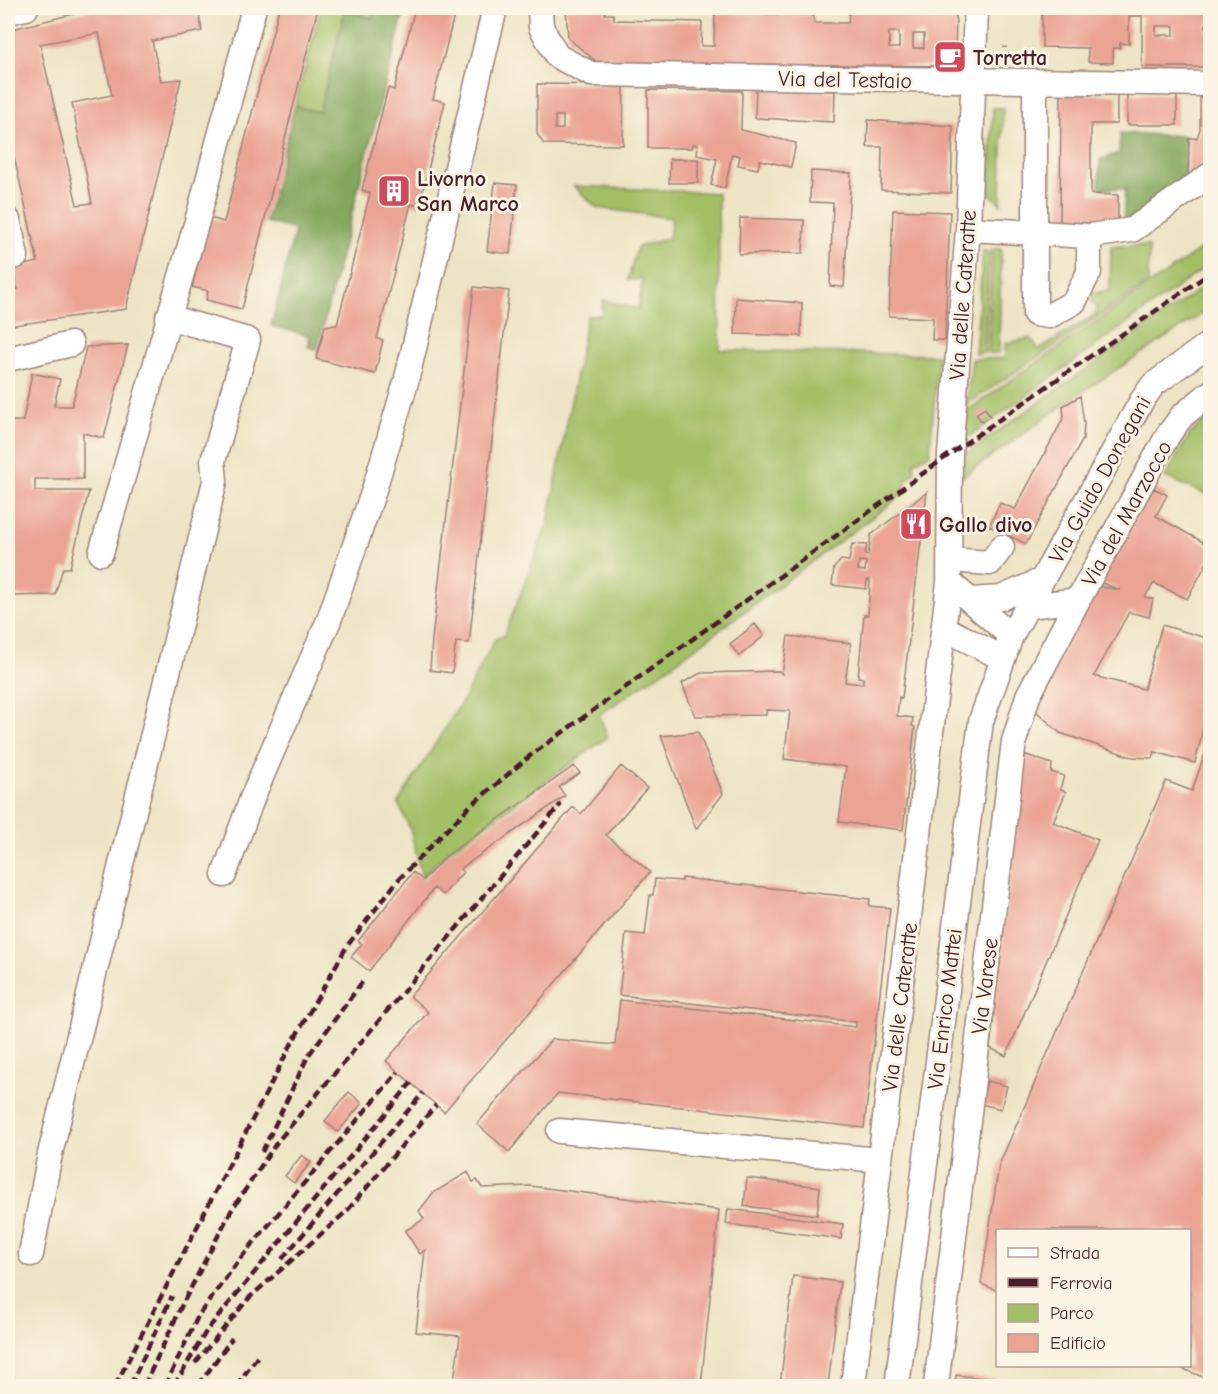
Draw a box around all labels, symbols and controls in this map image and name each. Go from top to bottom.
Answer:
cafe icon: Torretta [932,39,968,75]
place label: Torretta [973,45,1047,71]
street label: Via del Testaio [778,66,912,94]
place label: Livorno San Marco [417,166,519,217]
building icon: Livorno San Marco [376,173,412,209]
street label: Via delle Cateratte [944,209,982,381]
street label: Via Guido Donegani [1043,391,1157,568]
street label: Via del Marzocco [1076,436,1178,591]
restaurant icon: Gallo divo [898,506,934,542]
place label: Gallo divo [939,512,1032,538]
street label: Via delle Cateratte [877,921,923,1093]
street label: Via Enrico Mattei [922,927,968,1091]
street label: Via Varese [966,936,1004,1036]
legend [996,1229,1191,1367]
text: Strada [1050,1243,1100,1264]
text: Ferrovia [1050,1273,1113,1294]
text: Parco [1050,1303,1093,1324]
text: Edificio [1050,1333,1106,1354]

